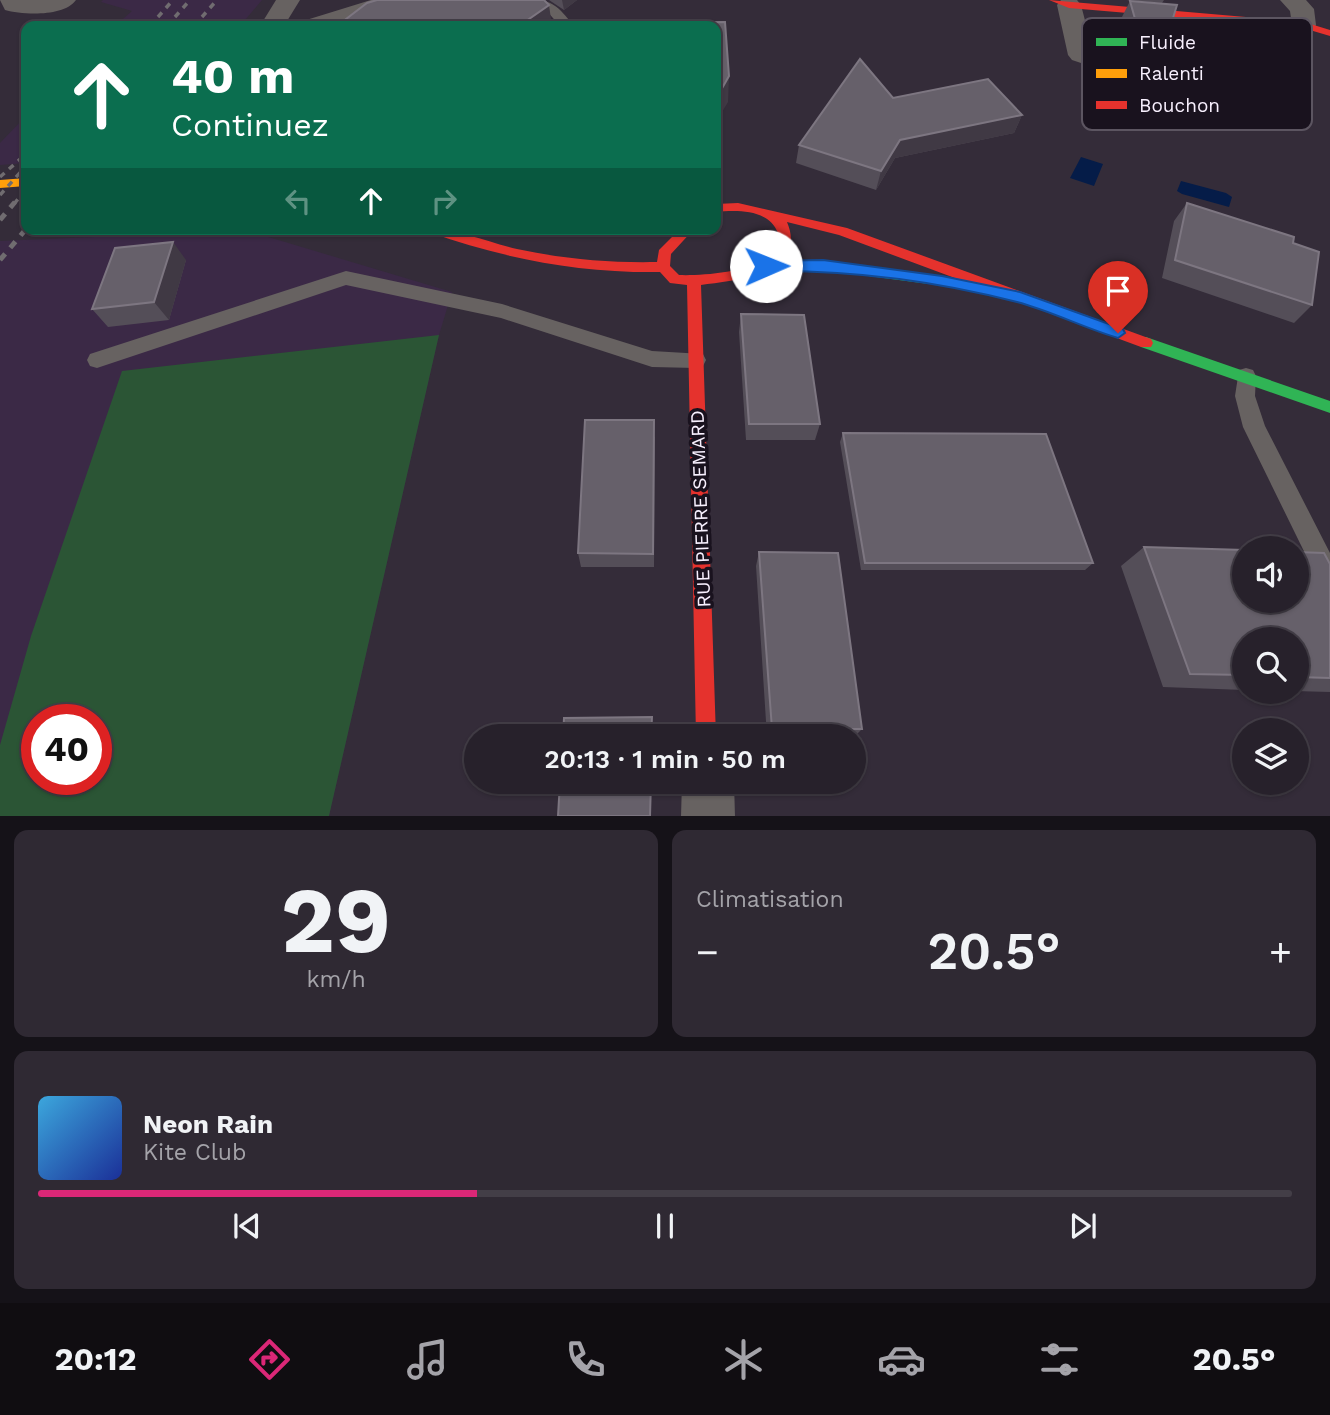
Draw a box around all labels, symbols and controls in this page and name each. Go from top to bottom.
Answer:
legend [1082,18,1312,130]
text: Fluide [1139,31,1196,54]
text: 40 m [171,47,294,105]
icon: ahead [56,49,147,140]
text: Ralenti [1139,62,1204,85]
text: Bouchon [1139,94,1220,117]
text: Continuez [171,106,329,144]
icon: left [279,182,317,220]
icon: ahead [352,182,390,220]
icon: right [425,182,463,220]
position arrow [729,229,803,303]
pin [1088,261,1148,333]
icon: arrive [1099,272,1137,310]
street label: RUE PIERRE SEMARD [686,410,715,608]
map controls [1232,536,1309,795]
button: sound [1232,536,1309,613]
button: search [1232,627,1309,704]
speed limit sign: 40 [21,704,112,795]
button: layers [1232,718,1309,795]
text: 20:13 · 1 min · 50 m [544,744,786,774]
text: 29 [281,867,391,974]
text: Climatisation [696,886,844,913]
text: 20.5° [928,921,1060,982]
text: − [696,930,719,974]
text: + [1269,930,1292,974]
text: km/h [306,966,366,993]
text: Neon Rain [143,1109,273,1139]
text: Kite Club [143,1139,246,1166]
icon: previous [228,1207,266,1245]
icon: pause [646,1207,684,1245]
icon: next [1064,1207,1102,1245]
icon: directions [245,1335,294,1384]
icon: music [403,1335,452,1384]
icon: phone [561,1335,610,1384]
icon: climate [719,1335,768,1384]
icon: car [877,1335,926,1384]
icon: filters [1035,1335,1084,1384]
text: 20:12 [54,1340,137,1378]
text: 20.5° [1192,1340,1276,1378]

